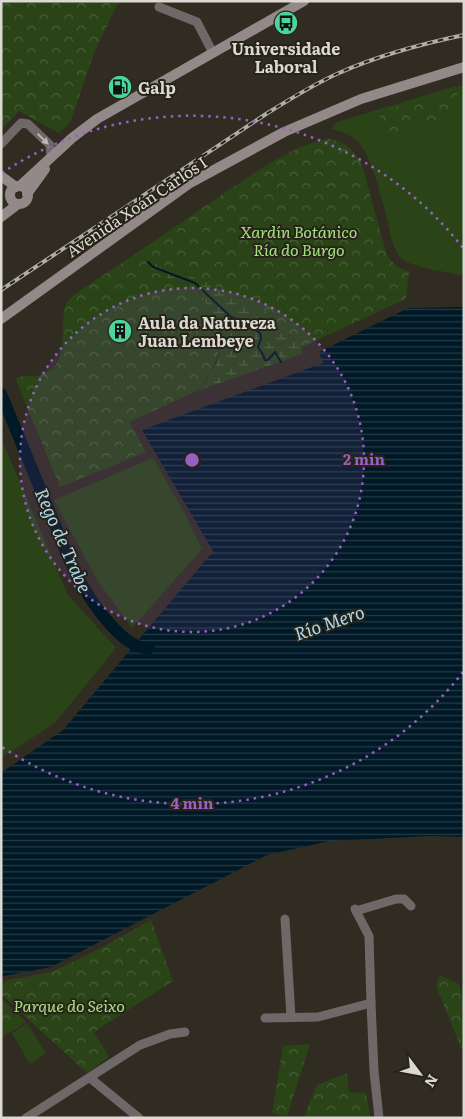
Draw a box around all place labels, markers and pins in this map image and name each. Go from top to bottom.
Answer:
bus stop icon: Universidade Laboral [273,10,299,36]
place label: Universidade Laboral [232,36,340,78]
fuel station icon: Galp [107,74,133,100]
place label: Galp [138,75,176,99]
place label: Aula da Natureza Juan Lembeye [138,310,277,352]
building icon: Aula da Natureza Juan Lembeye [107,318,133,344]
centre of rings [183,451,201,469]

